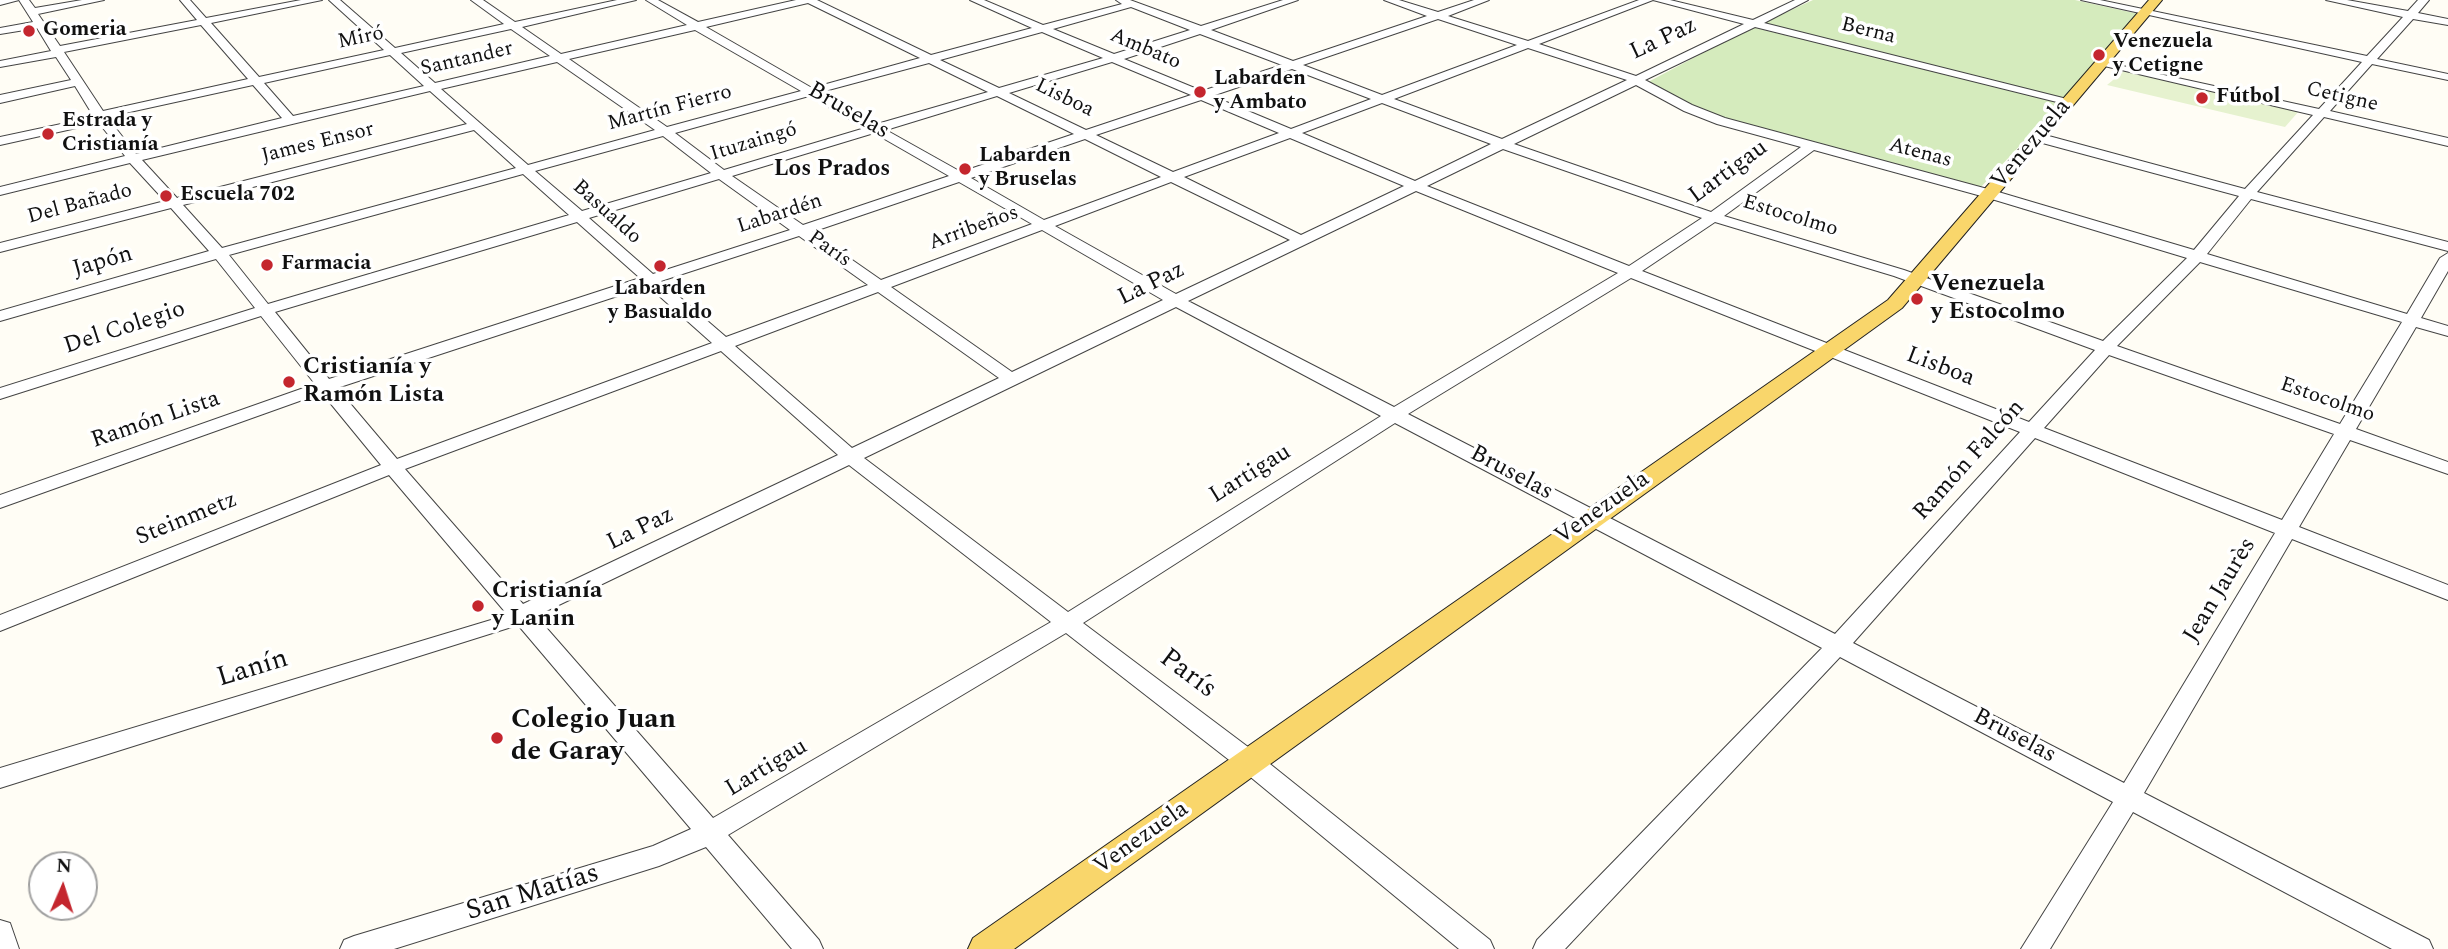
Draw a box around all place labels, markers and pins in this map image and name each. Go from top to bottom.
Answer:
place label: Gomeria [43,18,127,44]
marker: Gomeria [21,23,37,39]
place label: Venezuela y Cetigne [2113,30,2213,80]
marker: Venezuela y Cetigne [2091,47,2107,63]
place label: Labarden y Ambato [1214,67,1307,117]
marker: Labarden y Ambato [1192,84,1208,100]
place label: Fútbol [2216,85,2280,111]
marker: Fútbol [2194,90,2210,106]
place label: Estrada y Cristianía [62,109,159,159]
marker: Estrada y Cristianía [40,126,56,142]
place label: Labarden y Bruselas [979,144,1077,194]
marker: Labarden y Bruselas [957,161,973,177]
place label: Escuela 702 [180,183,295,209]
marker: Escuela 702 [158,188,174,204]
place label: Farmacia [281,252,371,278]
marker: Farmacia [259,257,275,273]
marker: Labarden y Basualdo [652,258,668,274]
place label: Venezuela y Estocolmo [1931,271,2065,327]
place label: Labarden y Basualdo [608,277,712,327]
marker: Venezuela y Estocolmo [1909,291,1925,307]
place label: Cristianía y Ramón Lista [303,354,444,410]
marker: Cristianía y Ramón Lista [281,374,297,390]
place label: Cristianía y Lanin [492,578,602,634]
marker: Cristianía y Lanin [470,598,486,614]
place label: Colegio Juan de Garay [511,705,676,771]
marker: Colegio Juan de Garay [489,730,505,746]

